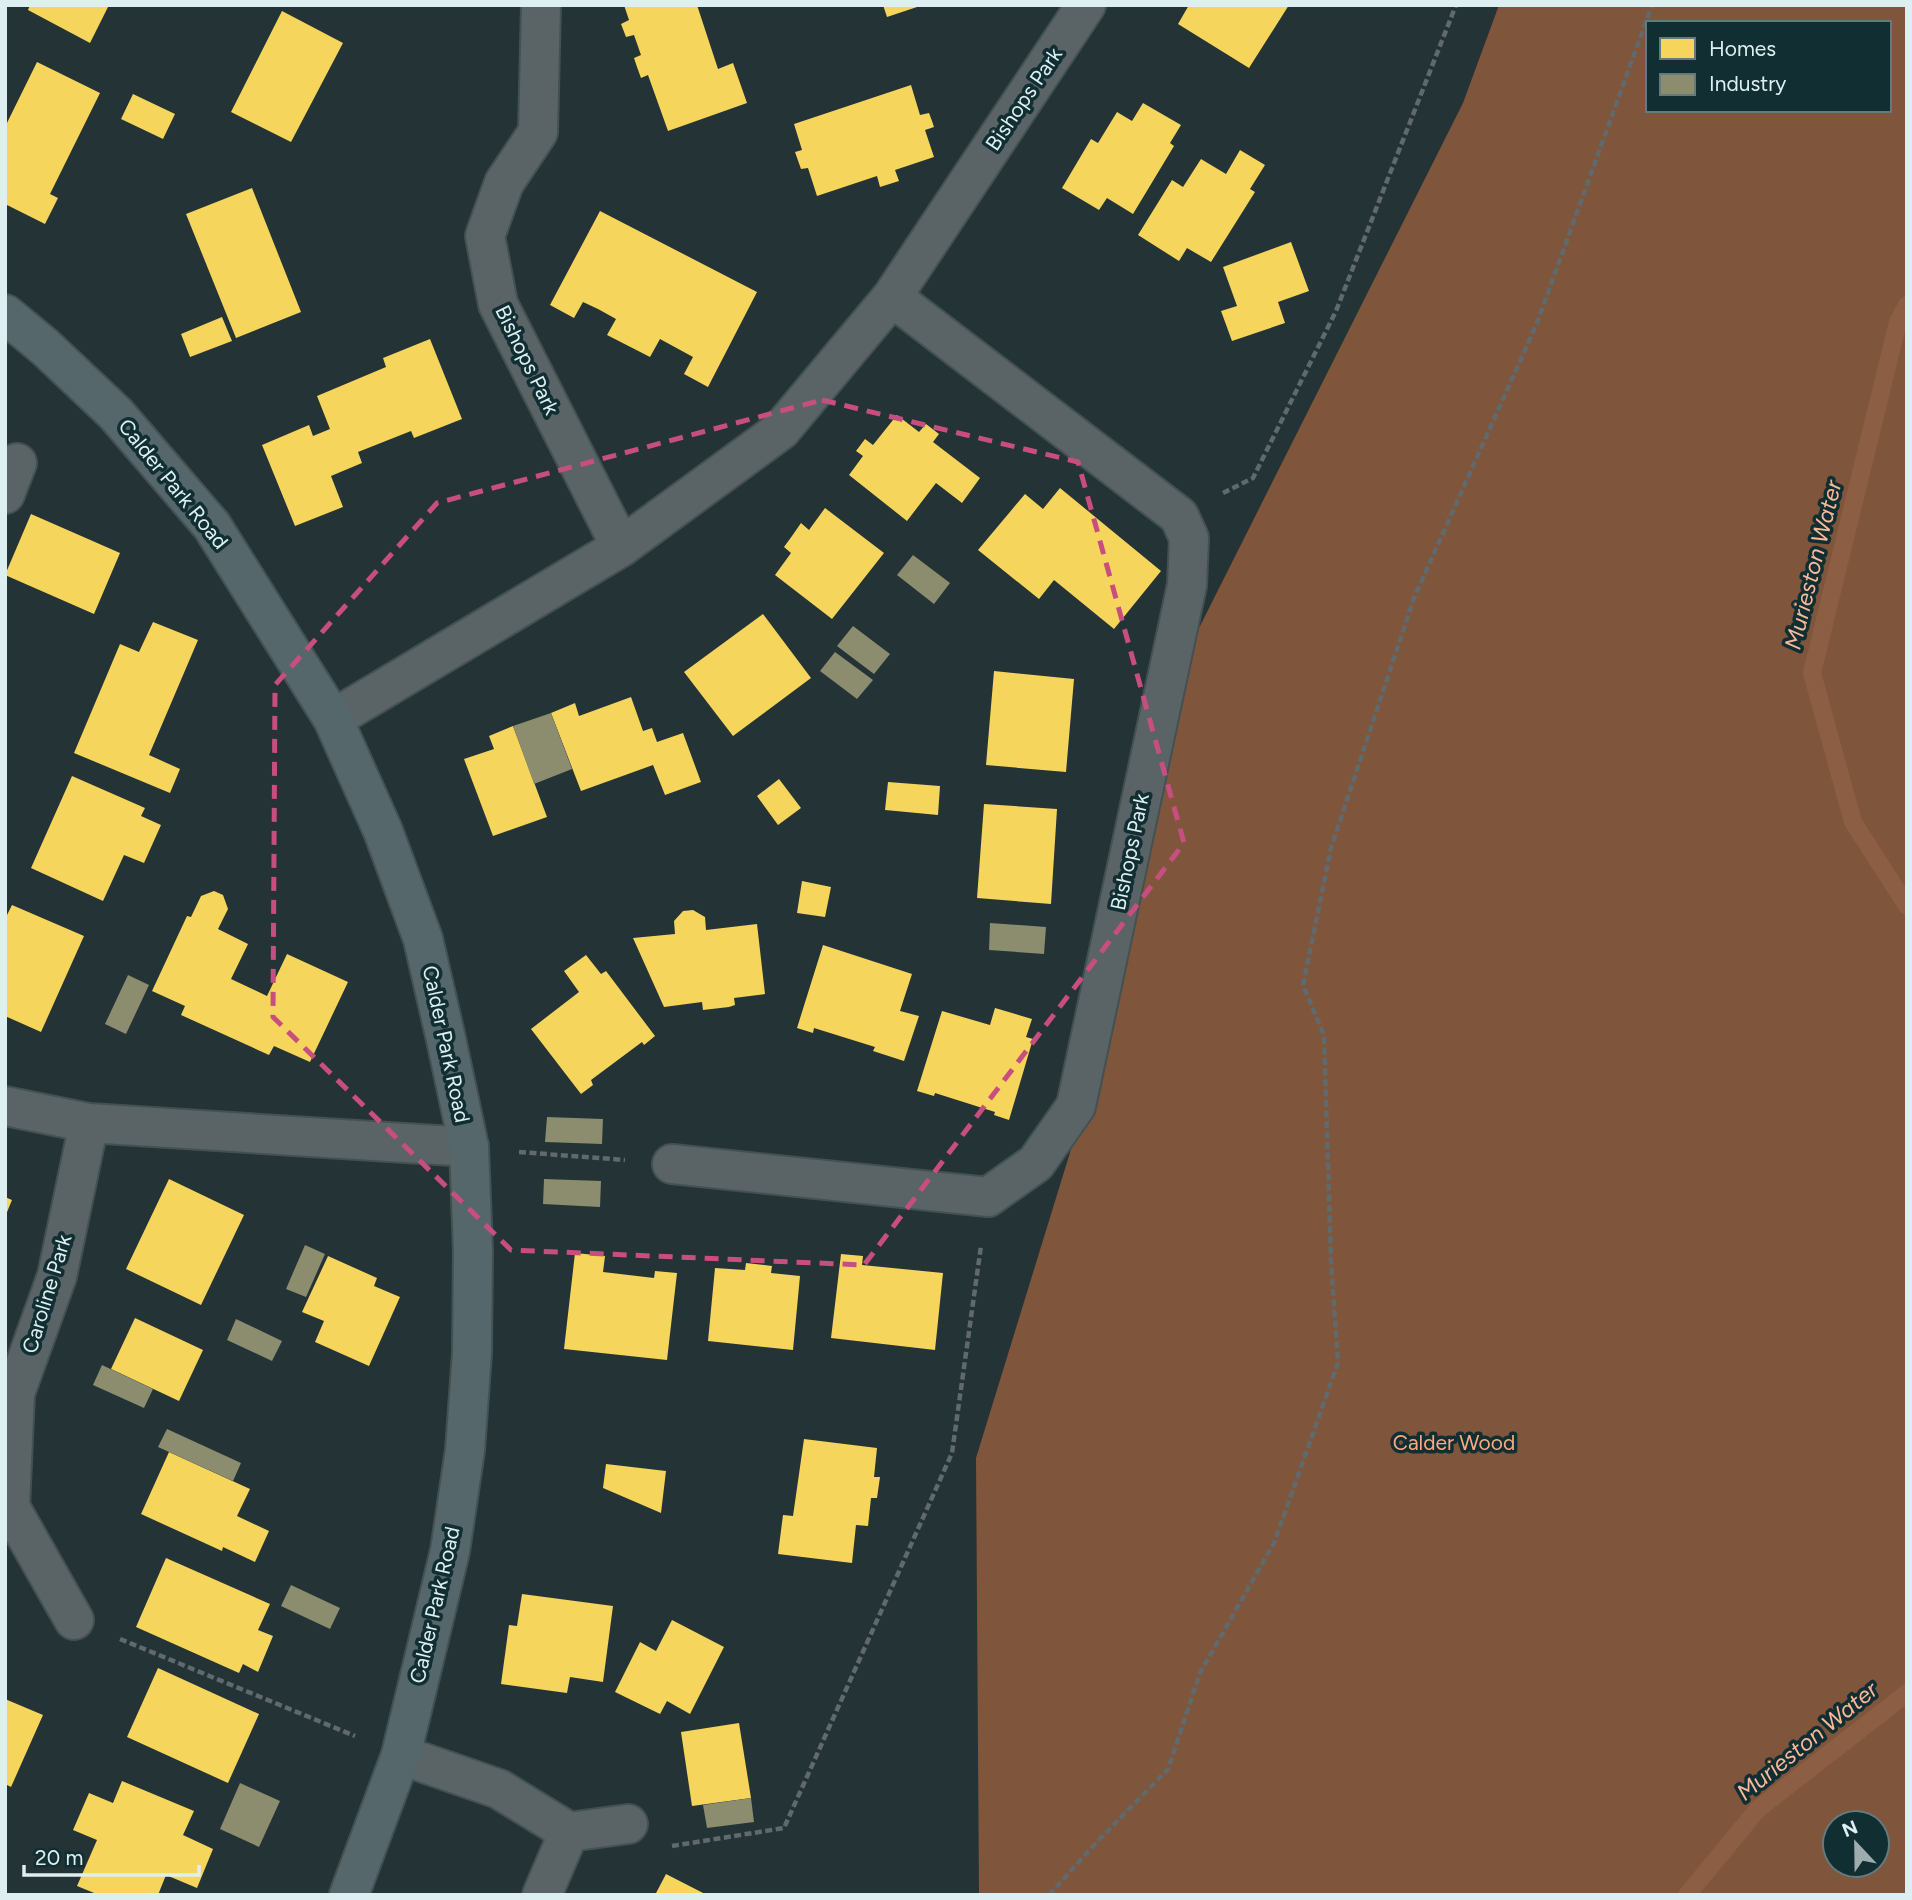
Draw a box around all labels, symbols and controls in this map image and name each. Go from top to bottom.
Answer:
legend [1646,21,1891,112]
text: Homes [1709,36,1776,61]
street label: Bishops Park [980,42,1068,155]
text: Industry [1709,71,1786,96]
street label: Bishops Park [490,301,565,419]
street label: Calder Park Road [113,414,233,554]
water label: Murieston Water [1778,476,1848,653]
street label: Bishops Park [1105,790,1154,913]
street label: Calder Park Road [418,963,475,1125]
street label: Caroline Park [17,1231,77,1356]
park label: Calder Wood [1393,1430,1515,1455]
street label: Calder Park Road [404,1524,465,1686]
water label: Murieston Water [1731,1675,1884,1806]
north arrow [1821,1809,1891,1879]
text: N [1839,1815,1861,1842]
scale bar [24,1834,200,1878]
text: 20 m [35,1845,83,1870]

